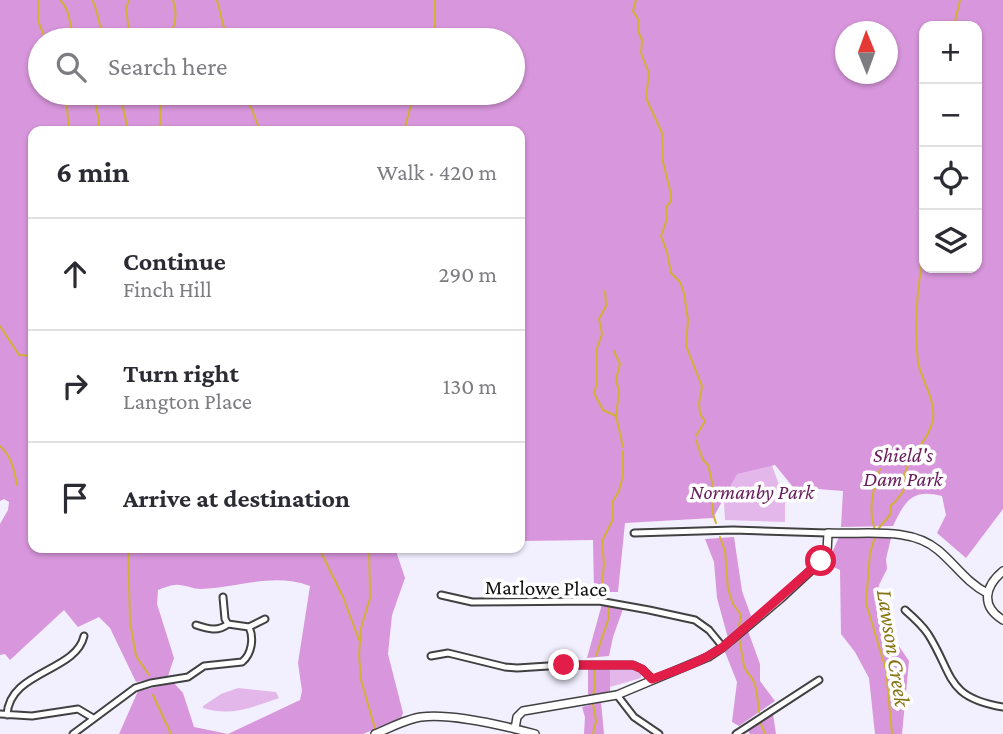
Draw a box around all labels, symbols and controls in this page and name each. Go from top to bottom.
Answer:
north arrow [835,21,898,84]
map controls [919,21,982,273]
button: + [919,21,982,84]
search box [28,28,525,105]
icon: search [52,48,90,86]
text: Search here [108,52,227,81]
button: − [919,84,982,147]
button: locate [919,147,982,210]
text: 6 min [56,155,129,188]
text: Walk · 420 m [377,159,497,185]
button: layers [919,210,982,273]
text: Continue [123,247,226,276]
icon: ahead [56,255,94,293]
text: 290 m [439,261,497,287]
text: Finch Hill [123,276,212,302]
text: Turn right [123,359,239,388]
icon: right [56,367,94,405]
text: 130 m [443,373,497,399]
text: Langton Place [123,388,252,414]
park label: Shield's Dam Park [863,443,944,491]
icon: arrive [56,479,94,517]
park label: Normanby Park [690,480,815,504]
text: Arrive at destination [123,484,350,513]
route start [805,545,836,576]
street label: Marlowe Place [485,575,607,601]
water label: Lawson Creek [872,587,916,709]
route end [548,649,579,680]

